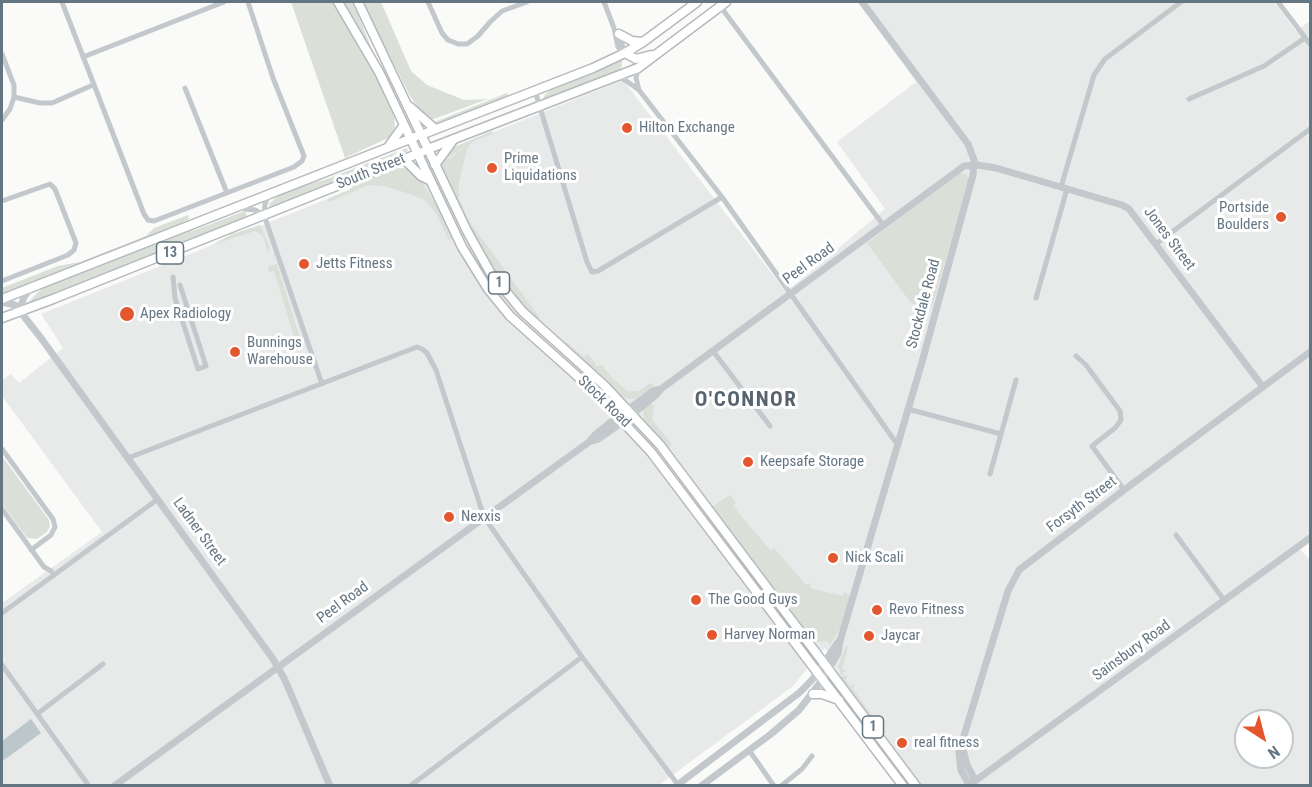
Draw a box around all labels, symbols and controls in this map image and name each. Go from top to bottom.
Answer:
place label: Hilton Exchange [639,119,735,137]
marker: Hilton Exchange [620,121,634,135]
street label: South Street [334,150,408,194]
place label: Prime Liquidations [504,150,577,185]
marker: Prime Liquidations [485,161,499,175]
place label: Portside Boulders [1217,199,1269,234]
street label: Jones Street [1139,204,1199,274]
marker: Portside Boulders [1274,210,1288,224]
street label: Peel Road [780,239,838,289]
road number: 13 [156,242,184,264]
place label: Jetts Fitness [316,255,393,273]
marker: Jetts Fitness [297,257,311,271]
street label: Stockdale Road [903,257,945,351]
road number: 1 [488,272,510,294]
marker: Apex Radiology [118,305,136,323]
place label: Apex Radiology [140,305,231,323]
place label: Bunnings Warehouse [247,334,313,369]
marker: Bunnings Warehouse [228,345,242,359]
street label: Stock Road [574,372,634,432]
district label: O'CONNOR [695,388,797,414]
place label: Keepsafe Storage [760,453,864,471]
marker: Keepsafe Storage [741,455,755,469]
street label: Forsyth Street [1044,473,1120,537]
street label: Ladner Street [168,495,230,569]
place label: Nexxis [461,508,501,526]
marker: Nexxis [442,510,456,524]
place label: Nick Scali [845,549,904,567]
marker: Nick Scali [826,551,840,565]
street label: Peel Road [314,578,372,628]
place label: The Good Guys [708,591,798,609]
marker: The Good Guys [689,593,703,607]
place label: Revo Fitness [889,601,964,619]
marker: Revo Fitness [870,603,884,617]
street label: Sainsbury Road [1090,617,1174,685]
place label: Harvey Norman [724,626,815,644]
place label: Jaycar [881,627,920,645]
marker: Harvey Norman [705,628,719,642]
marker: Jaycar [862,629,876,643]
north arrow [1234,709,1294,769]
road number: 1 [862,716,884,738]
place label: real fitness [914,734,979,752]
marker: real fitness [895,736,909,750]
text: N [1264,742,1283,763]

